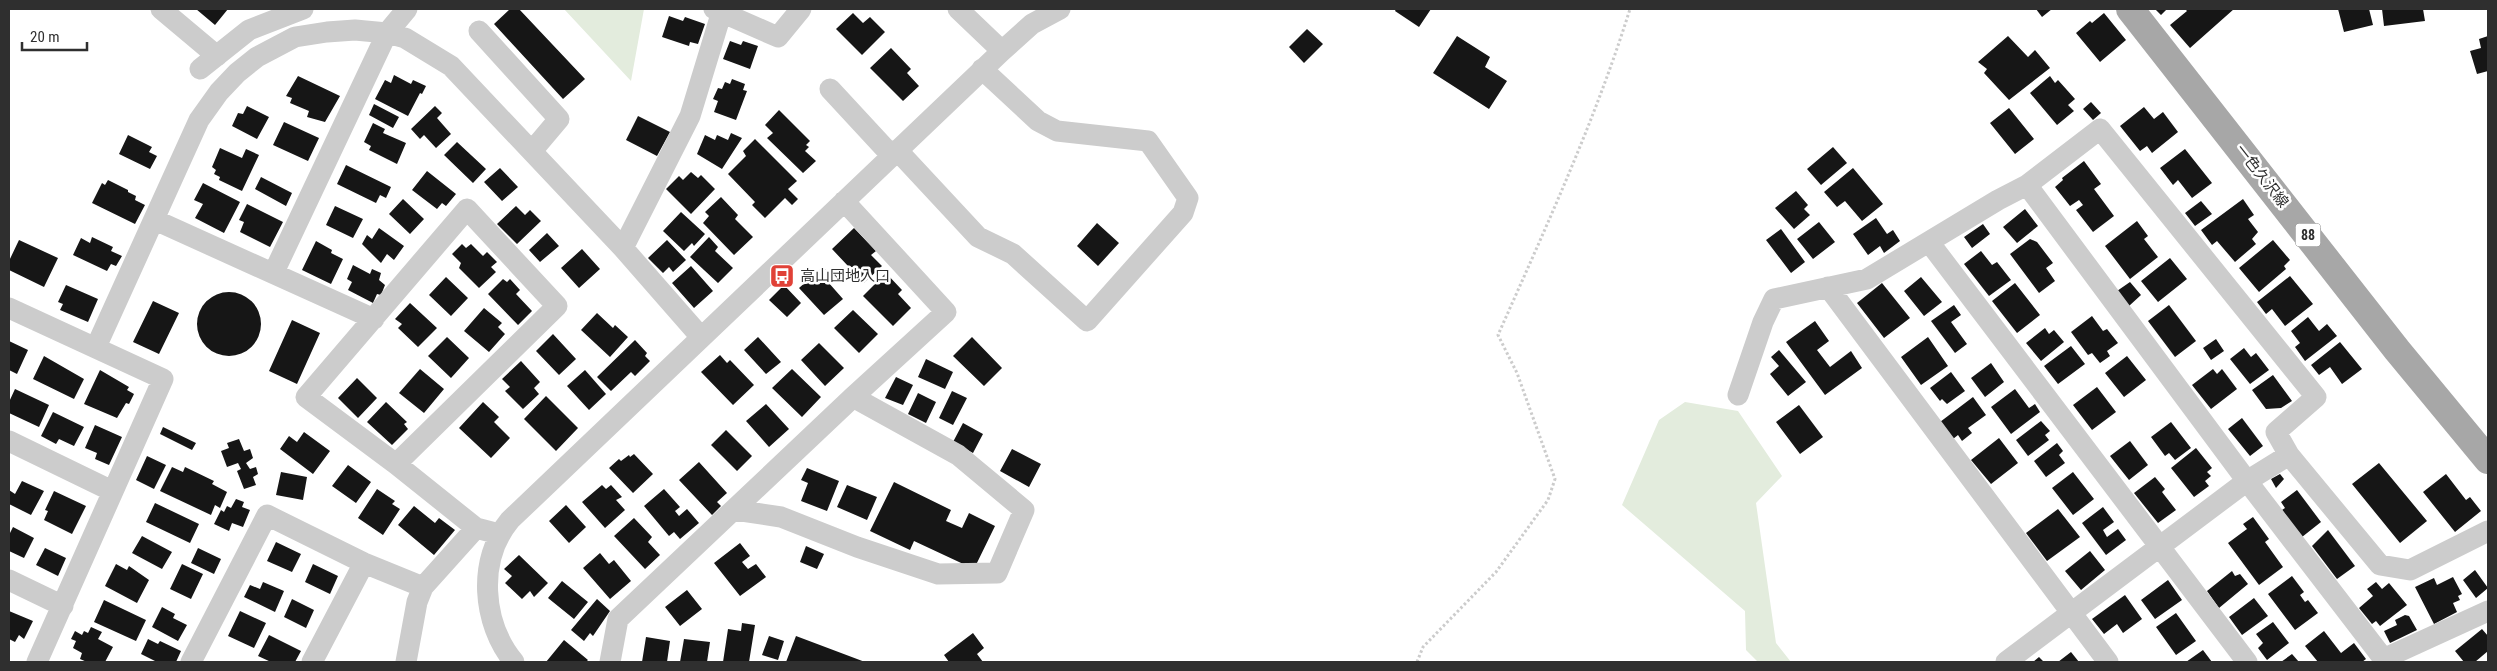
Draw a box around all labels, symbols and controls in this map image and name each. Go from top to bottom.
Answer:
scale bar [22,20,88,52]
text: 20 m [30,28,60,46]
street label: 一色久沢線 [2232,141,2292,211]
road number: 88 [2296,224,2320,246]
bus stop icon: 高山団地入口 [769,263,795,289]
place label: 高山団地入口 [800,267,890,285]

